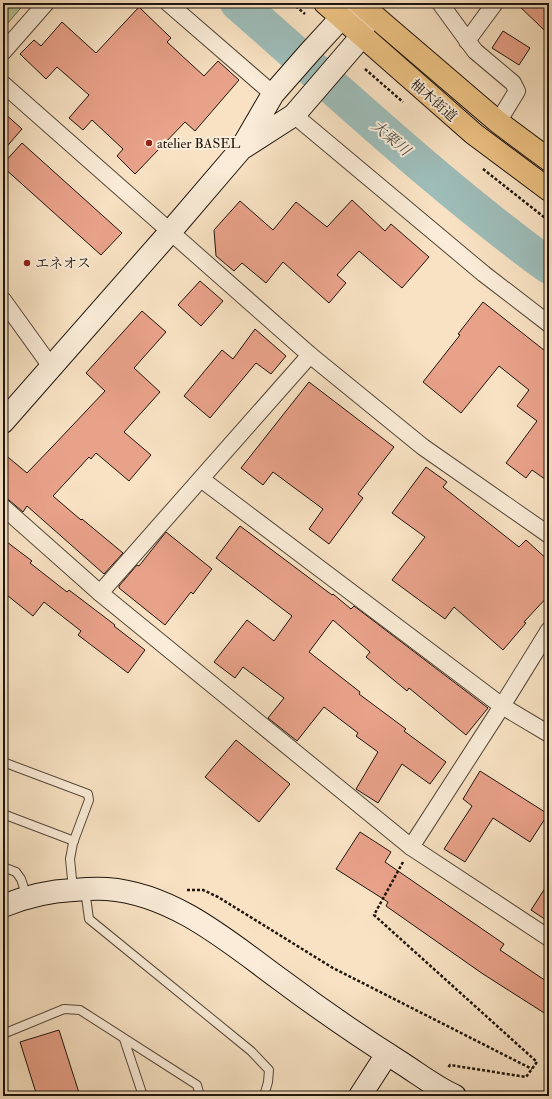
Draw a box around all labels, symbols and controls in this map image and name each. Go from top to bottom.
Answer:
street label: 柚木街道 [407,76,460,125]
water label: 大栗川 [367,117,416,161]
place label: atelier BASEL [157,135,241,152]
marker: atelier BASEL [144,138,154,148]
place label: エネオス [35,255,91,272]
marker: エネオス [22,258,32,268]

